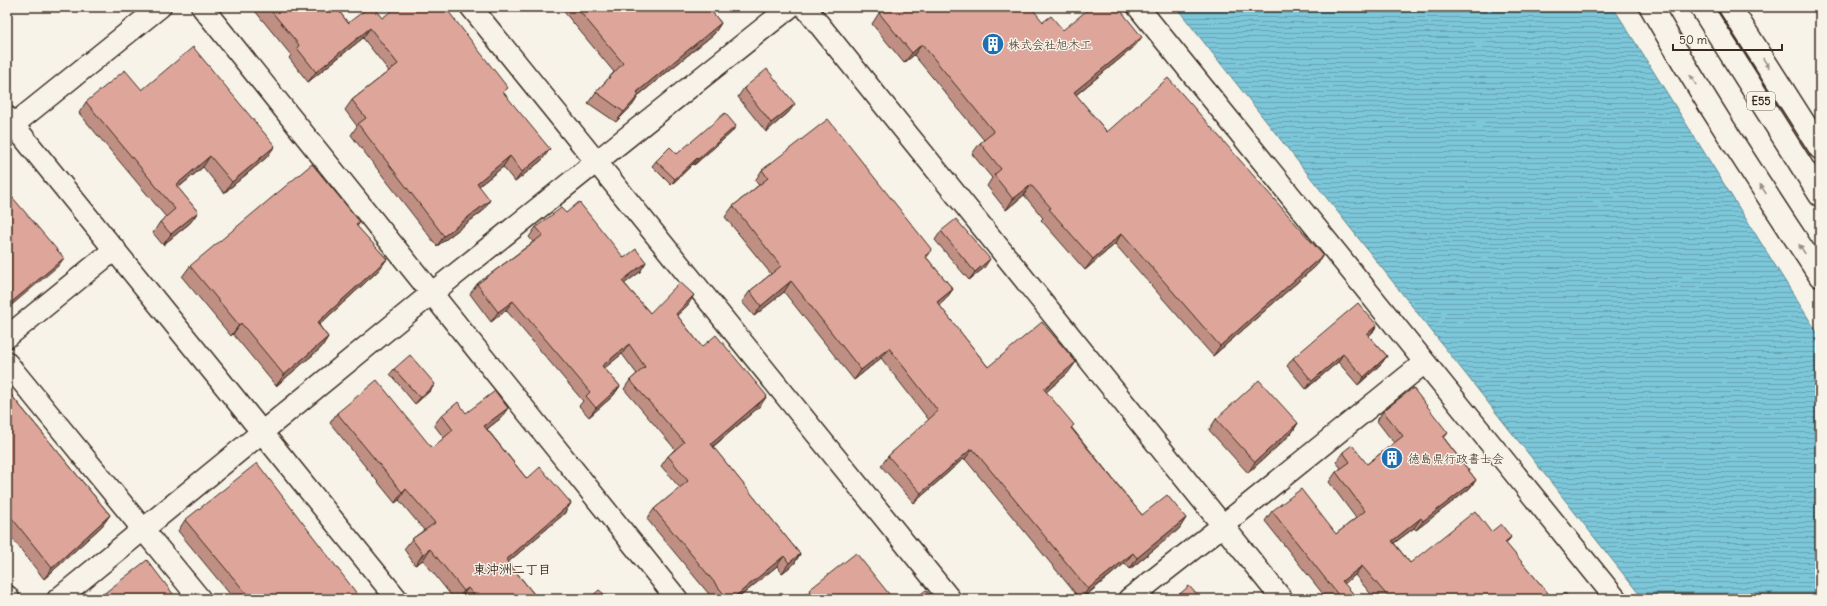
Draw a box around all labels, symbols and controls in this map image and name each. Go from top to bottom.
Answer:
scale bar [1673,26,1782,52]
building icon: 株式会社旭木工 [980,31,1006,57]
text: 50 m [1679,32,1708,47]
place label: 株式会社旭木工 [1008,37,1092,52]
one-way arrow [1762,58,1770,69]
one-way arrow [1690,74,1697,86]
road number: E55 [1747,92,1775,110]
one-way arrow [1760,183,1767,195]
one-way arrow [1799,243,1806,255]
building icon: 徳島県行政書士会 [1379,445,1405,471]
place label: 徳島県行政書士会 [1408,451,1504,466]
district label: 東沖洲二丁目 [473,561,551,578]

